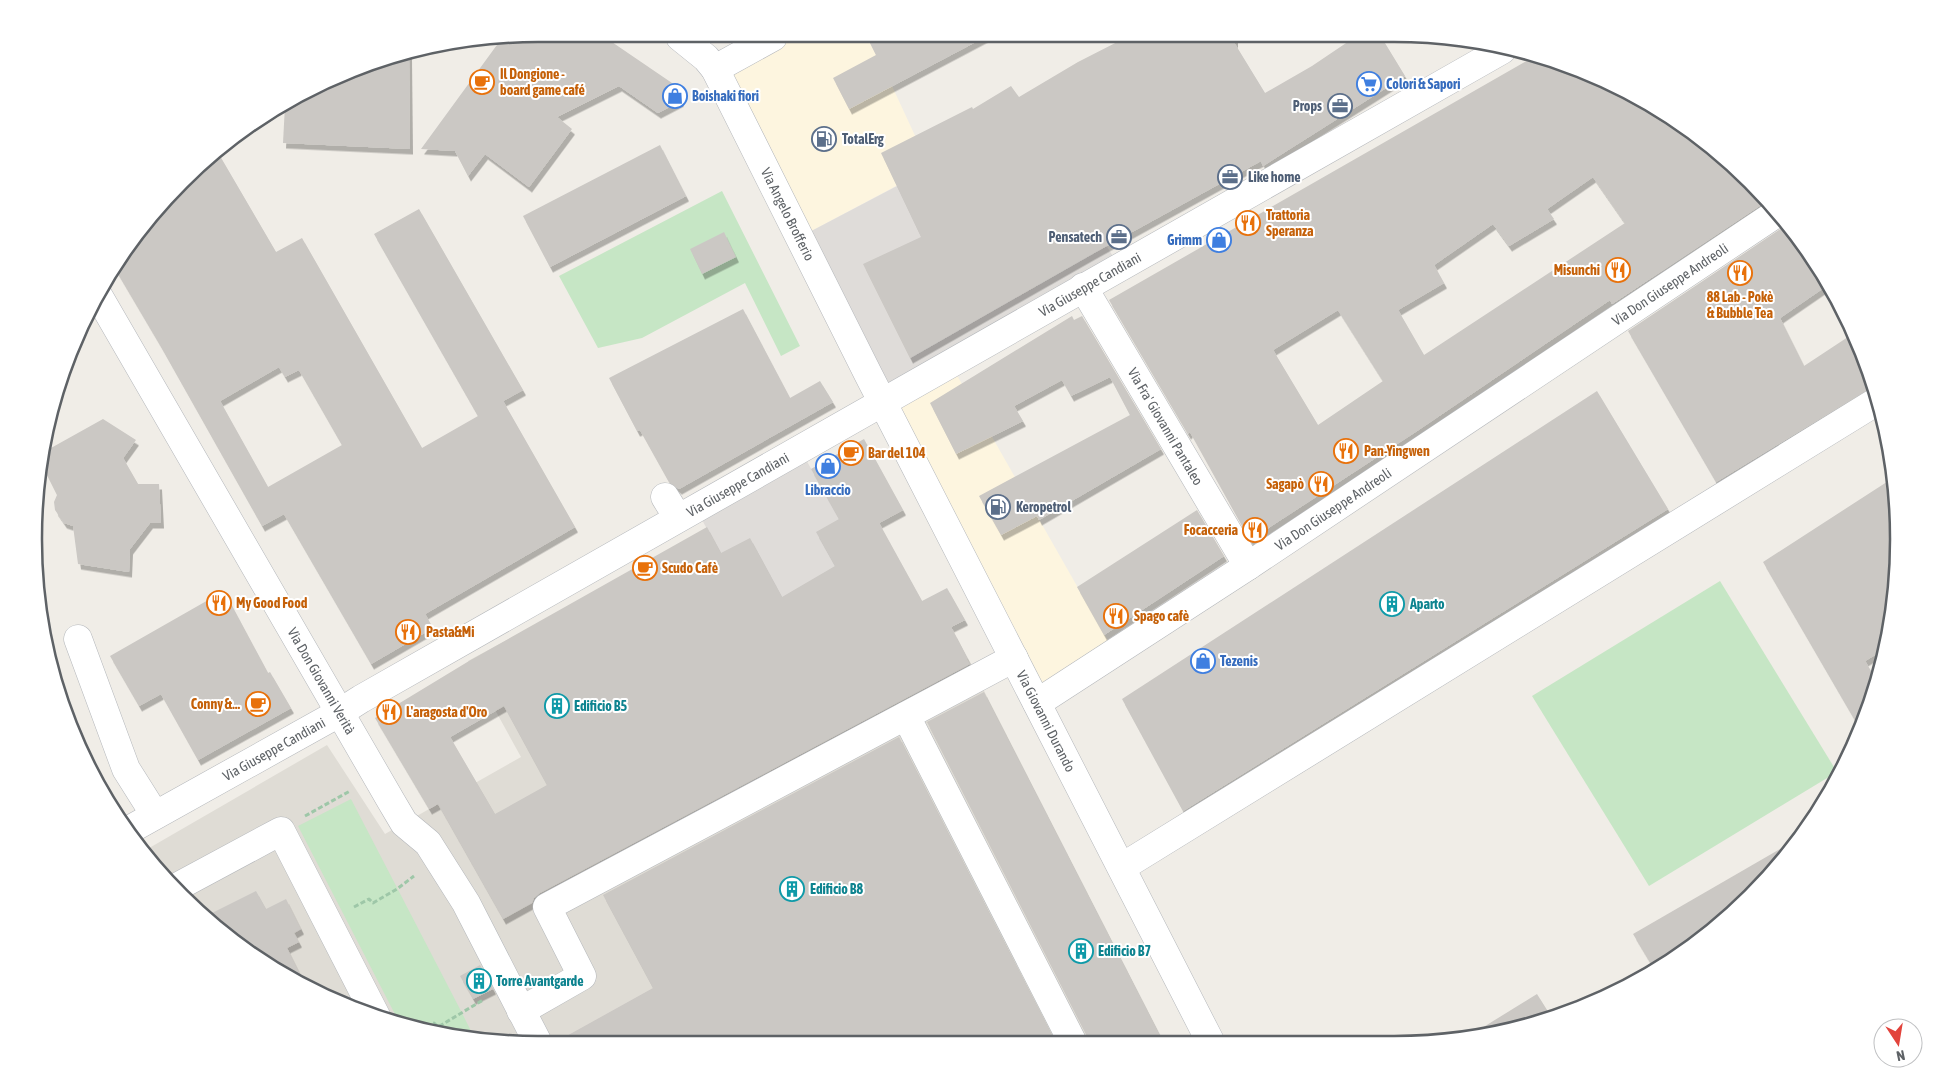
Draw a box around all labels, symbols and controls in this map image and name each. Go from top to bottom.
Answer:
place label: Il Dongione - board game café [500,66,585,98]
cafe icon: Il Dongione - board game café [469,69,495,95]
supermarket icon: Colori & Sapori [1356,71,1382,97]
place label: Colori & Sapori [1386,76,1460,92]
shop icon: Boishaki fiori [662,83,688,109]
place label: Boishaki fiori [692,88,759,104]
office icon: Props [1327,93,1353,119]
place label: Props [1293,98,1322,114]
fuel station icon: TotalErg [811,126,837,152]
place label: TotalErg [842,131,885,147]
office icon: Like home [1217,164,1243,190]
street label: Via Angelo Brofferio [758,165,818,263]
place label: Like home [1248,169,1301,185]
place label: Trattoria Speranza [1266,207,1314,239]
restaurant icon: Trattoria Speranza [1235,210,1261,236]
office icon: Pensatech [1106,224,1132,250]
shop icon: Grimm [1206,227,1232,253]
place label: Pensatech [1049,229,1102,245]
place label: Grimm [1167,232,1202,248]
street label: Via Don Giuseppe Andreoli [1609,240,1731,329]
street label: Via Giuseppe Candiani [1036,249,1144,320]
restaurant icon: Misunchi [1605,257,1631,283]
restaurant icon: 88 Lab - Pokè & Bubble Tea [1727,260,1753,286]
place label: Misunchi [1554,262,1600,278]
place label: 88 Lab - Pokè & Bubble Tea [1707,289,1773,321]
street label: Via Fra' Giovanni Pantaleo [1125,365,1206,488]
restaurant icon: Pan-Yingwen [1333,438,1359,464]
cafe icon: Bar del 104 [838,440,864,466]
place label: Pan-Yingwen [1364,443,1430,459]
place label: Bar del 104 [868,445,926,461]
street label: Via Giuseppe Candiani [684,449,792,520]
shop icon: Libraccio [815,453,841,479]
street label: Via Don Giuseppe Andreoli [1272,465,1394,554]
restaurant icon: Sagapò [1308,471,1334,497]
place label: Sagapò [1266,476,1304,492]
place label: Libraccio [805,482,851,498]
fuel station icon: Keropetrol [985,494,1011,520]
place label: Keropetrol [1016,499,1071,515]
restaurant icon: Focacceria [1242,517,1268,543]
place label: Focacceria [1184,522,1238,538]
cafe icon: Scudo Cafè [632,555,658,581]
place label: Scudo Cafè [662,560,718,576]
restaurant icon: My Good Food [206,590,232,616]
building icon: Aparto [1379,591,1405,617]
place label: My Good Food [236,595,308,611]
place label: Aparto [1409,596,1445,612]
restaurant icon: Spago cafè [1103,603,1129,629]
place label: Spago cafè [1134,608,1189,624]
restaurant icon: Pasta&Mi [395,619,421,645]
place label: Pasta&Mi [426,624,474,640]
street label: Via Don Giovanni Verità [284,625,359,737]
shop icon: Tezenis [1190,648,1216,674]
place label: Tezenis [1220,653,1258,669]
street label: Via Giovanni Durando [1013,668,1079,774]
cafe icon: Conny &… [245,691,271,717]
building icon: Edificio B5 [544,693,570,719]
place label: Conny &… [191,696,240,712]
place label: Edificio B5 [574,698,627,714]
restaurant icon: L'aragosta d'Oro [376,699,402,725]
place label: L'aragosta d'Oro [406,704,488,720]
street label: Via Giuseppe Candiani [220,714,328,784]
building icon: Edificio B8 [779,876,805,902]
place label: Edificio B8 [810,881,863,897]
building icon: Edificio B7 [1068,938,1094,964]
place label: Edificio B7 [1098,943,1151,959]
building icon: Torre Avantgarde [466,968,492,994]
place label: Torre Avantgarde [496,973,584,989]
north arrow [1873,1018,1923,1068]
text: N [1895,1047,1906,1064]

